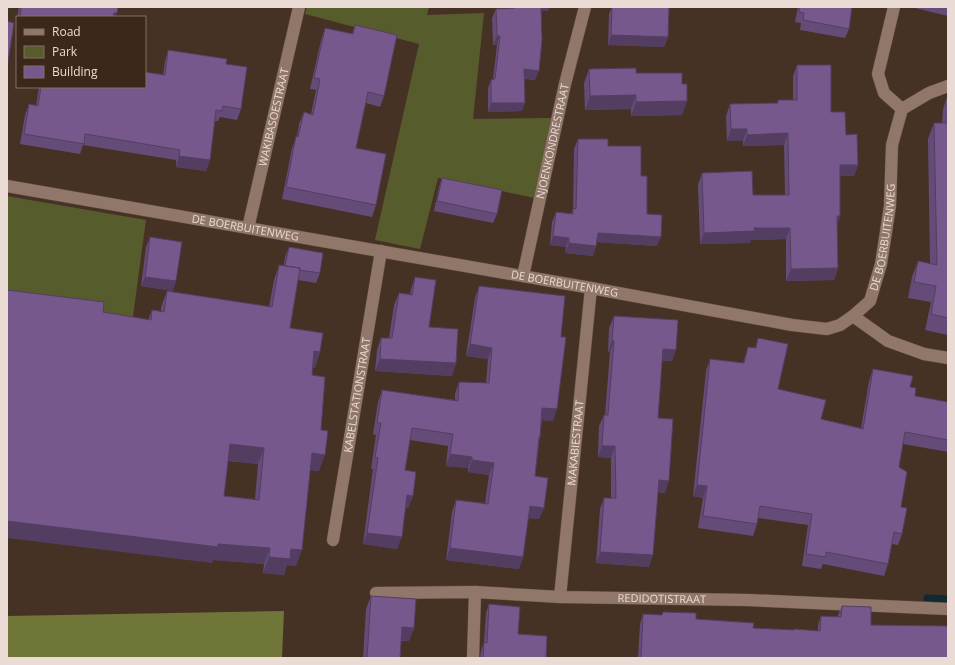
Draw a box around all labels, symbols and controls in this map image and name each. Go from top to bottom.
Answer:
legend [16,16,146,88]
text: Road [52,23,81,40]
text: Park [52,43,78,60]
text: Building [52,63,98,80]
street label: WAKIBASOESTRAAT [255,66,292,168]
street label: NJOENKONDRESTRAAT [532,82,572,200]
street label: DE BOERBUITENWEG [866,183,898,292]
street label: DE BOERBUITENWEG [191,210,300,244]
street label: DE BOERBUITENWEG [510,266,619,300]
street label: KABELSTATIONSTRAAT [340,336,374,454]
street label: MAKABIESTRAAT [563,399,587,486]
street label: REDIDOTISTRAAT [617,590,706,606]

